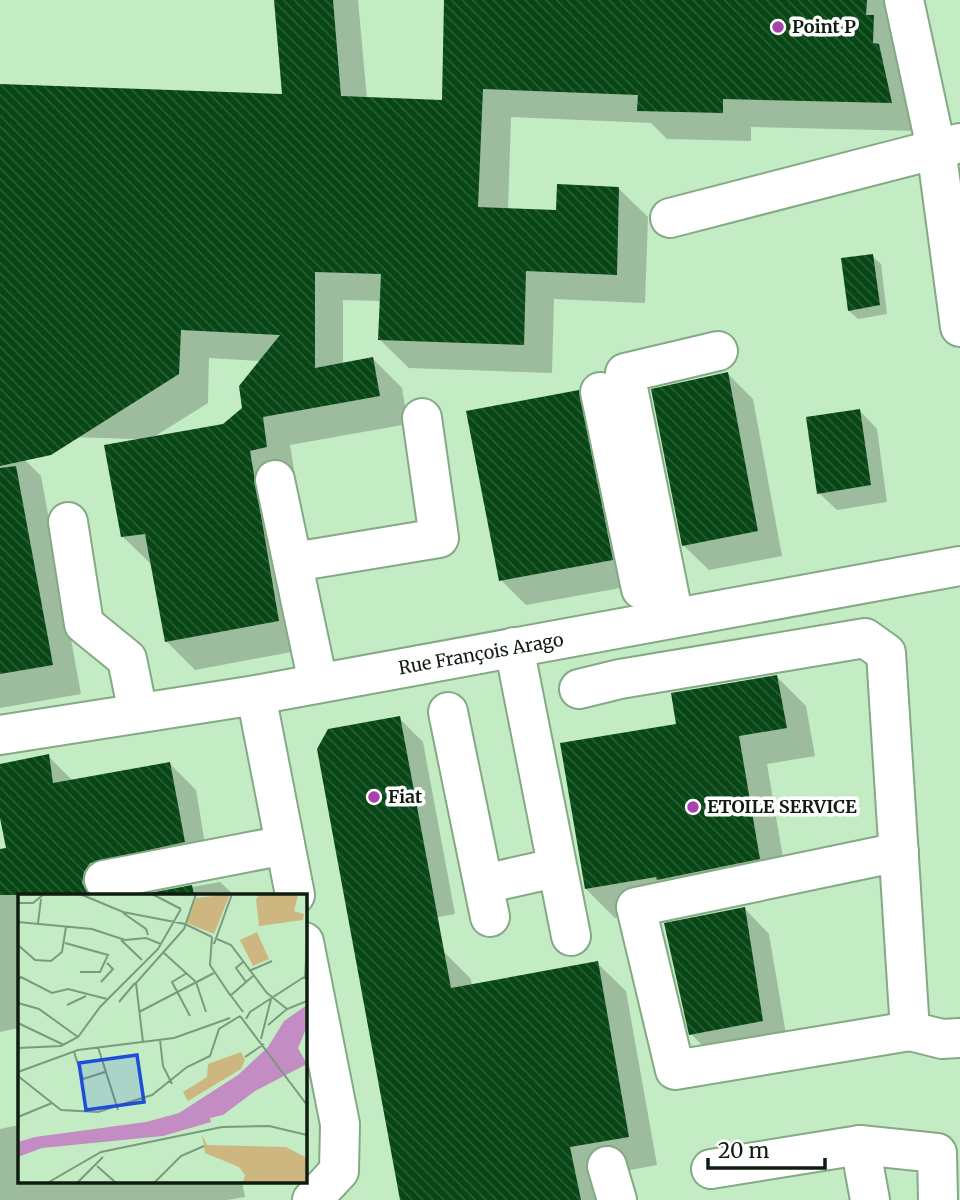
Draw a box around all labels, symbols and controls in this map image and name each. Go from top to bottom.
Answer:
place label: Point P [792,15,856,38]
marker: Point P [770,19,786,35]
street label: Rue François Arago [397,628,565,679]
place label: Fiat [388,785,423,808]
marker: Fiat [366,789,382,805]
place label: ETOILE SERVICE [707,795,857,818]
marker: ETOILE SERVICE [685,799,701,815]
inset map [18,894,306,1182]
scale bar [708,1126,825,1170]
text: 20 m [718,1137,770,1164]

